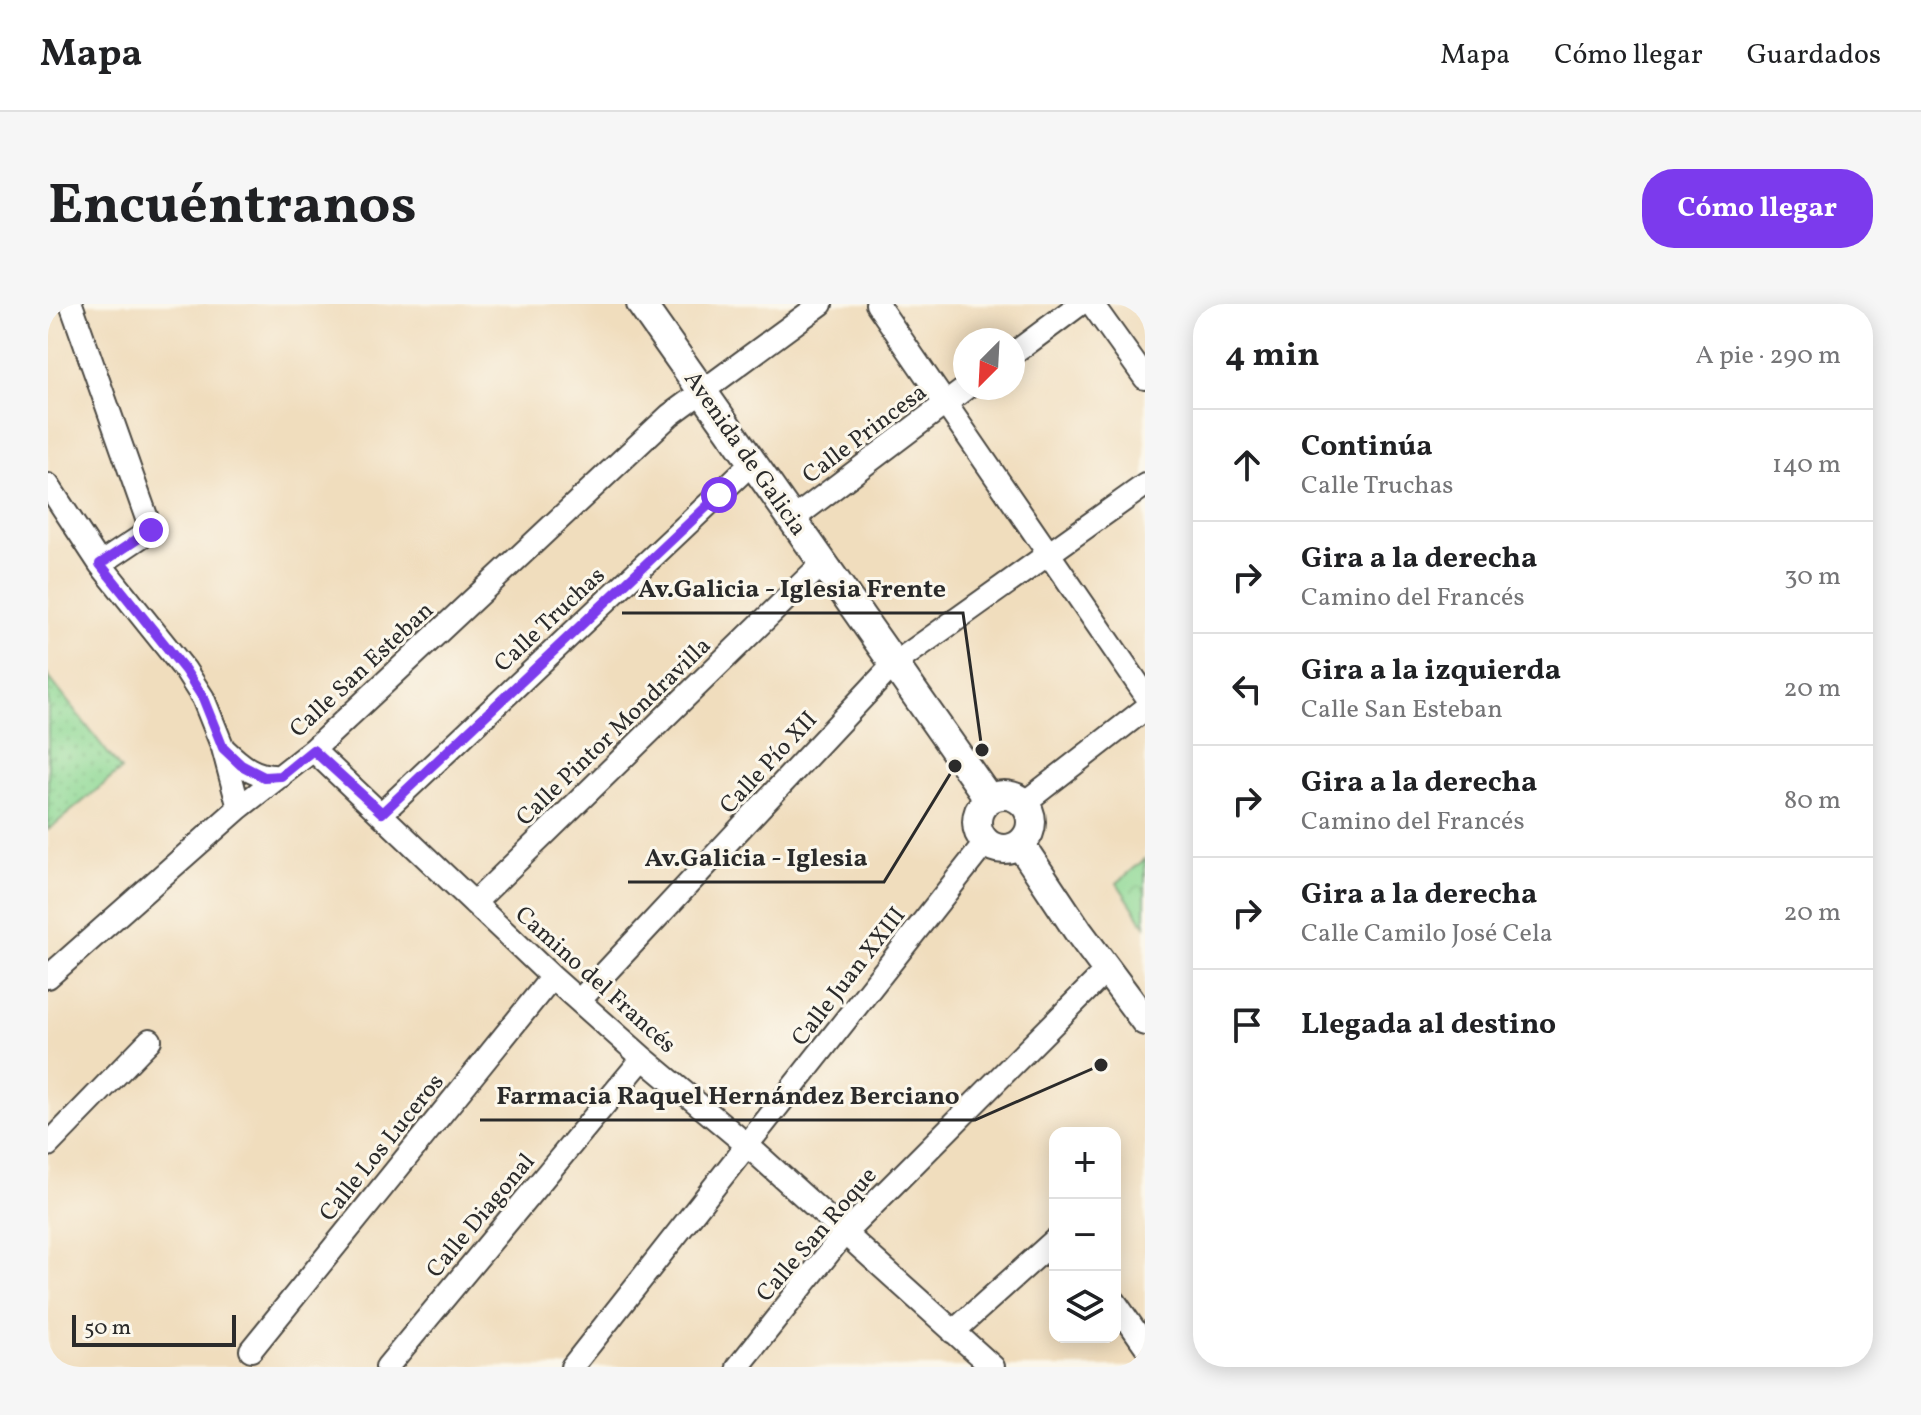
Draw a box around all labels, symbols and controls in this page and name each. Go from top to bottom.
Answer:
text: Mapa [40,29,142,82]
text: Mapa [1440,36,1510,75]
text: Cómo llegar [1554,36,1703,75]
text: Guardados [1747,36,1881,75]
text: Encuéntranos [48,169,417,247]
button: Cómo llegar [1642,169,1873,248]
north arrow [953,328,1025,400]
text: 4 min [1225,333,1320,380]
text: A pie · 290 m [1695,338,1841,374]
street label: Avenida de Galicia [675,365,814,544]
street label: Calle Princesa [796,376,935,493]
text: Continúa [1301,426,1433,468]
icon: ahead [1225,443,1269,487]
text: 140 m [1772,447,1841,483]
text: Calle Truchas [1301,468,1454,504]
route start [701,477,737,513]
route end [133,512,169,548]
text: Gira a la derecha [1301,538,1537,580]
icon: right [1225,555,1269,599]
text: 30 m [1784,559,1841,595]
street label: Calle Truchas [487,560,613,681]
callout: Av.Galicia - Iglesia Frente [622,563,963,613]
text: Av.Galicia - Iglesia Frente [638,572,946,608]
text: Camino del Francés [1301,580,1525,616]
street label: Calle San Esteban [283,595,442,746]
street label: Calle Pintor Mondravilla [509,630,720,835]
text: Gira a la izquierda [1301,650,1561,692]
icon: left [1225,667,1269,711]
text: 20 m [1783,671,1841,707]
text: Calle San Esteban [1301,692,1503,728]
street label: Calle Pío XII [713,704,826,822]
text: Gira a la derecha [1301,762,1537,804]
icon: right [1225,779,1269,823]
text: 80 m [1784,783,1841,819]
text: Camino del Francés [1301,804,1525,840]
callout: Av.Galicia - Iglesia [628,832,884,882]
text: Av.Galicia - Iglesia [644,841,868,877]
text: Gira a la derecha [1301,874,1537,916]
icon: right [1225,891,1269,935]
text: 20 m [1783,895,1841,931]
street label: Camino del Francés [507,899,683,1062]
street label: Calle Juan XXIII [784,901,915,1054]
text: Calle Camilo José Cela [1301,916,1553,952]
icon: arrive [1225,1003,1269,1047]
text: Llegada al destino [1301,1004,1556,1046]
street label: Calle Los Luceros [312,1067,453,1230]
callout: Farmacia Raquel Hernández Berciano [480,1070,975,1120]
text: Farmacia Raquel Hernández Berciano [496,1079,960,1115]
map controls [1049,1127,1121,1343]
button: + [1049,1127,1121,1199]
street label: Calle Diagonal [419,1147,544,1286]
street label: Calle San Roque [749,1160,886,1310]
button: − [1049,1199,1121,1271]
button: layers [1049,1271,1121,1343]
scale bar [72,1311,236,1347]
text: 50 m [84,1313,131,1344]

